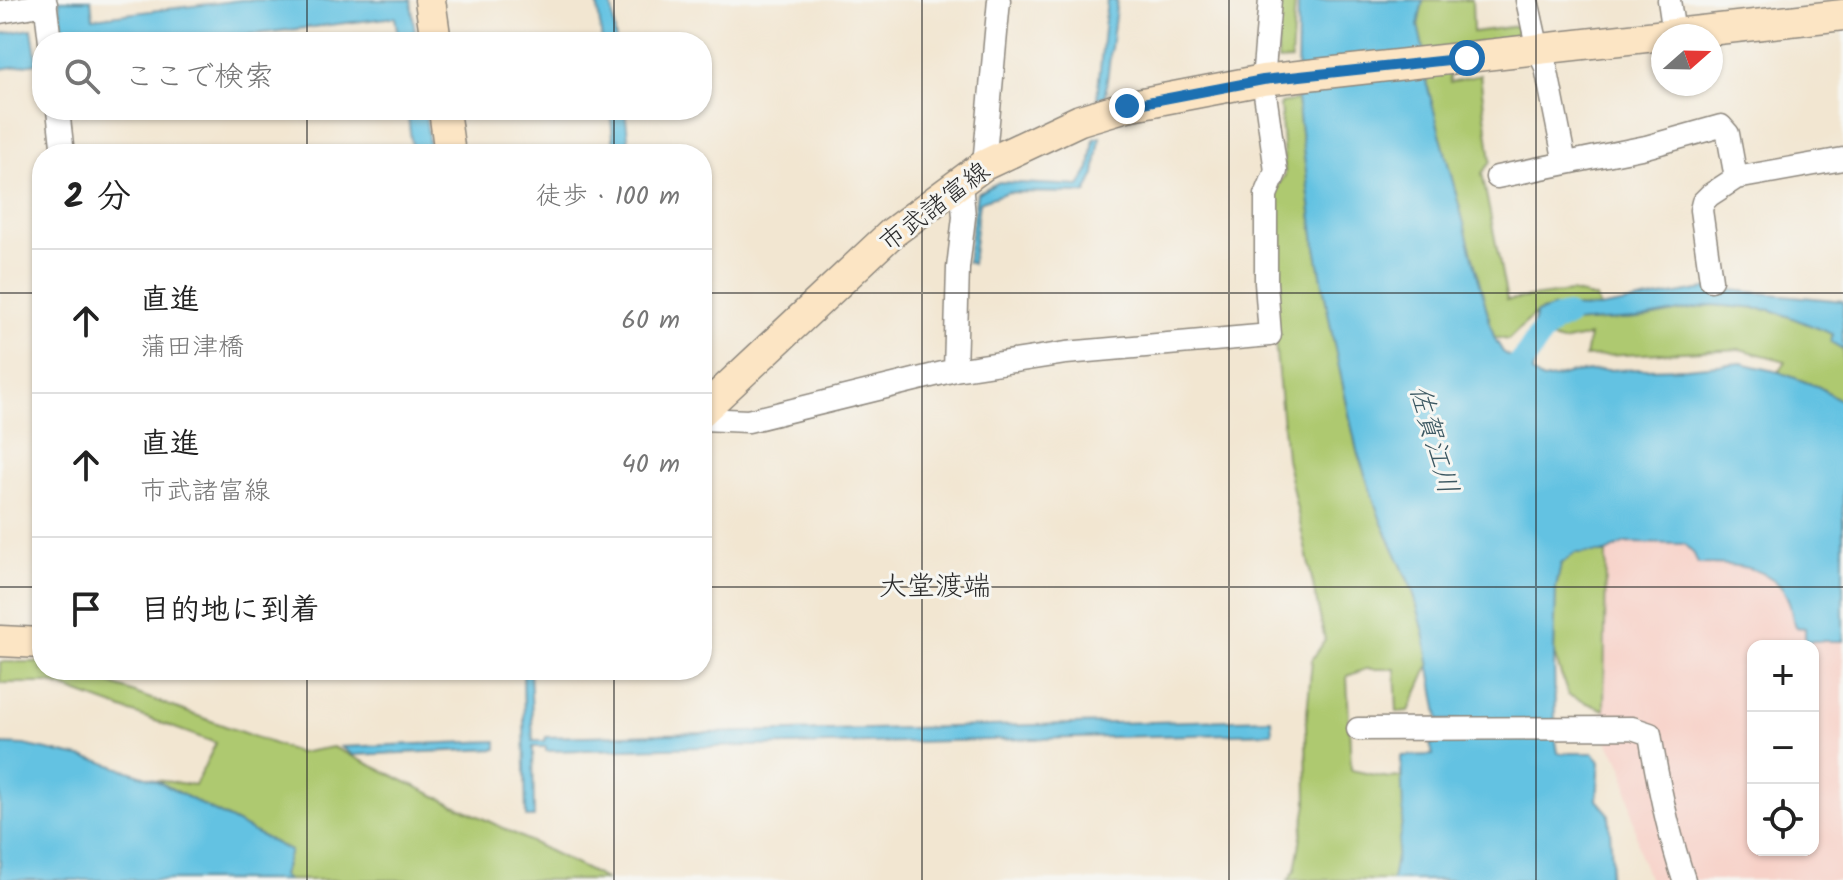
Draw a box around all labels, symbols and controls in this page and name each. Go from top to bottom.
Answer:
north arrow [1651,24,1723,96]
search box [32,32,712,120]
route start [1449,40,1485,76]
icon: search [60,54,104,98]
text: ここで検索 [124,54,274,102]
route end [1109,88,1145,124]
street label: 市武諸富線 [871,152,1000,263]
text: 2 分 [64,171,131,225]
text: 徒歩 · 100 m [536,176,680,218]
text: 直進 [140,277,200,325]
icon: ahead [64,299,108,343]
text: 60 m [621,300,680,342]
text: 蒲田津橋 [140,327,244,369]
water label: 佐賀江川 [1396,380,1470,500]
text: 直進 [140,421,200,469]
icon: ahead [64,443,108,487]
text: 40 m [622,444,680,486]
text: 市武諸富線 [140,471,270,513]
district label: 大堂渡端 [879,565,991,610]
icon: arrive [64,587,108,631]
text: 目的地に到着 [140,587,320,635]
map controls [1747,640,1819,856]
button: + [1747,640,1819,712]
button: − [1747,712,1819,784]
button: locate [1747,784,1819,856]

